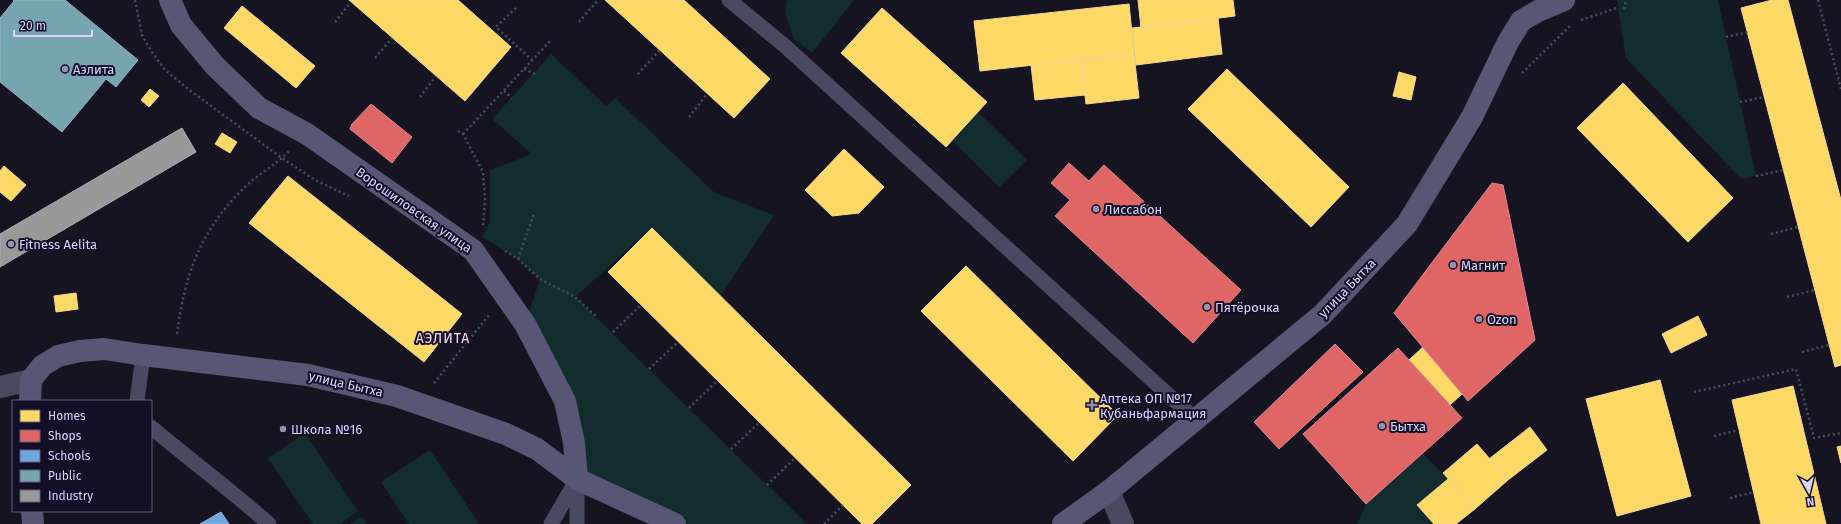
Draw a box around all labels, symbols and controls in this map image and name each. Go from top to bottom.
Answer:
scale bar [14,12,92,38]
text: 20 m [20,19,46,33]
place label: Аэлита [73,62,114,77]
marker: Аэлита [60,64,70,74]
street label: Ворошиловская улица [353,164,475,256]
place label: Лиссабон [1104,202,1162,217]
marker: Лиссабон [1091,204,1101,214]
place label: Fitness Aelita [19,237,97,252]
marker: Fitness Aelita [6,239,16,249]
street label: улица Бытха [1315,256,1379,320]
place label: Магнит [1461,258,1505,273]
marker: Магнит [1448,260,1458,270]
place label: Пятёрочка [1215,300,1280,315]
marker: Пятёрочка [1202,302,1212,312]
place label: Ozon [1487,312,1517,327]
marker: Ozon [1474,314,1484,324]
district label: АЭЛИТА [416,330,470,347]
street label: улица Бытха [307,368,385,400]
place label: Аптека ОП №17 Кубаньфармация [1100,391,1206,421]
legend [12,400,152,512]
marker: Аптека ОП №17 Кубаньфармация [1087,400,1097,410]
text: Homes [48,409,86,423]
place label: Бытха [1390,419,1426,434]
marker: Бытха [1377,421,1387,431]
place label: Школа №16 [291,422,362,437]
marker: Школа №16 [278,424,288,434]
text: Shops [48,429,82,443]
text: Schools [48,449,91,463]
text: Public [48,469,82,483]
north arrow [1789,472,1829,512]
text: Industry [48,489,93,503]
text: N [1806,494,1815,508]

